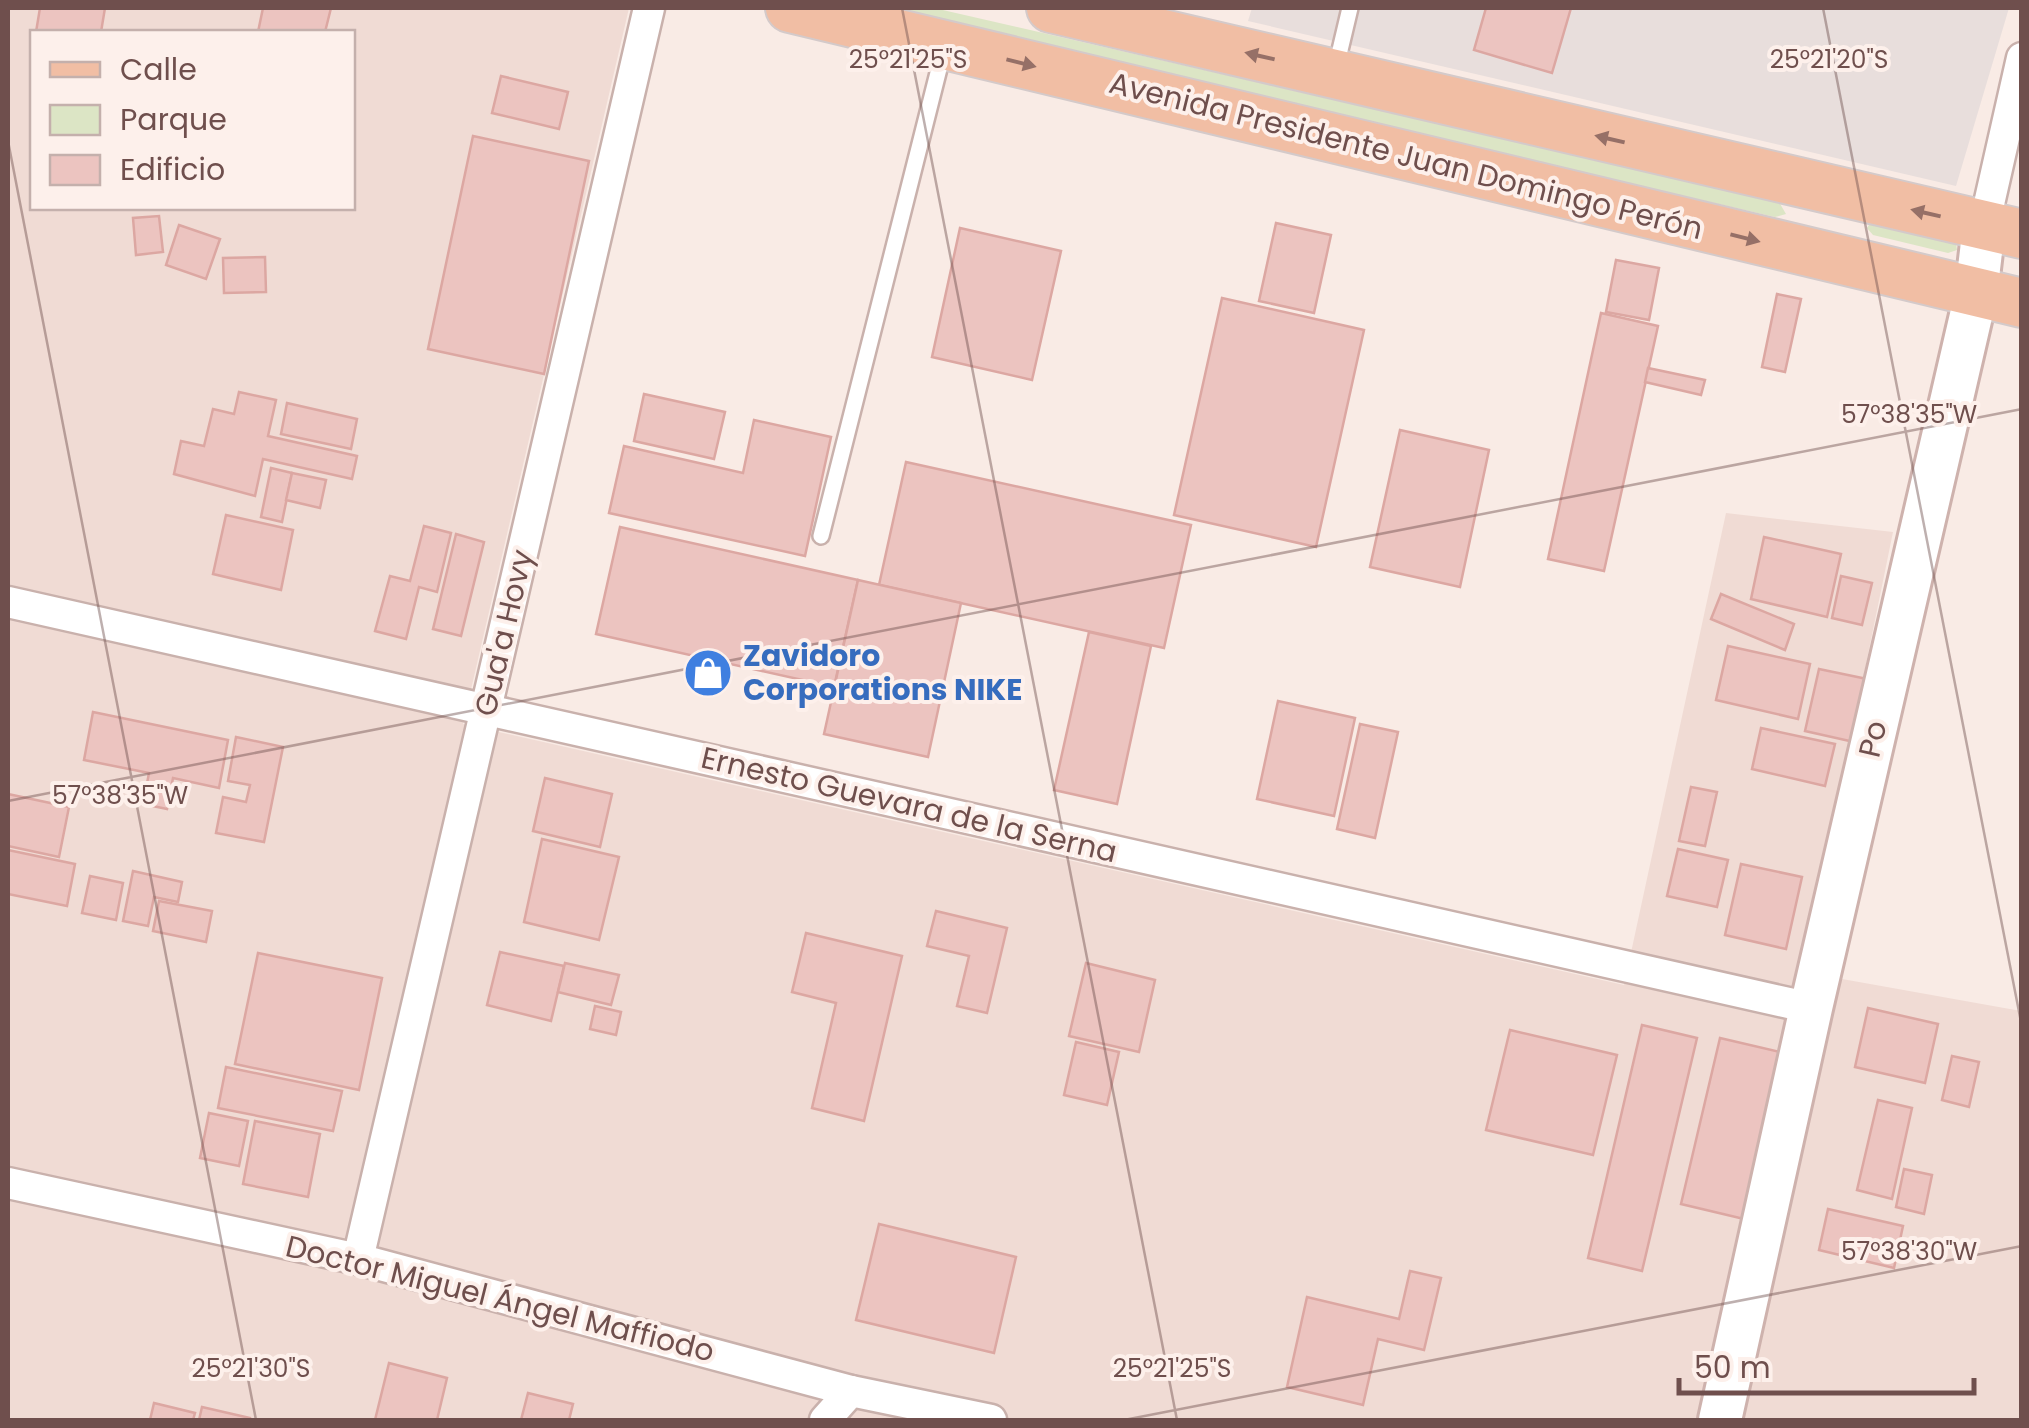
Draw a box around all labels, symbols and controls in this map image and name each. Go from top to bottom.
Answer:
legend [30,30,355,210]
text: 25°21'25"S [849,42,967,77]
text: 25°21'20"S [1770,42,1888,77]
text: Calle [120,48,197,91]
one-way arrow [1244,48,1275,63]
one-way arrow [1006,56,1037,71]
street label: Avenida Presidente Juan Domingo Perón [1105,61,1707,250]
text: Parque [120,98,227,141]
one-way arrow [1594,131,1625,146]
text: Edificio [120,148,225,191]
one-way arrow [1910,205,1941,220]
one-way arrow [1730,231,1761,246]
text: 57°38'35"W [1841,397,1977,432]
street label: Gua'a Hovy [463,545,544,720]
place label: Zavidoro Corporations NIKE [743,634,1023,711]
shop icon: Zavidoro Corporations NIKE [682,647,734,699]
street label: Po [1847,716,1898,762]
street label: Ernesto Guevara de la Serna [697,736,1121,873]
text: 57°38'35"W [52,778,188,813]
street label: Doctor Miguel Ángel Maffiodo [281,1224,719,1373]
text: 57°38'30"W [1841,1234,1977,1269]
scale bar [1679,1333,1974,1395]
text: 50 m [1694,1346,1771,1389]
text: 25°21'30"S [191,1351,311,1386]
text: 25°21'25"S [1113,1351,1231,1386]

